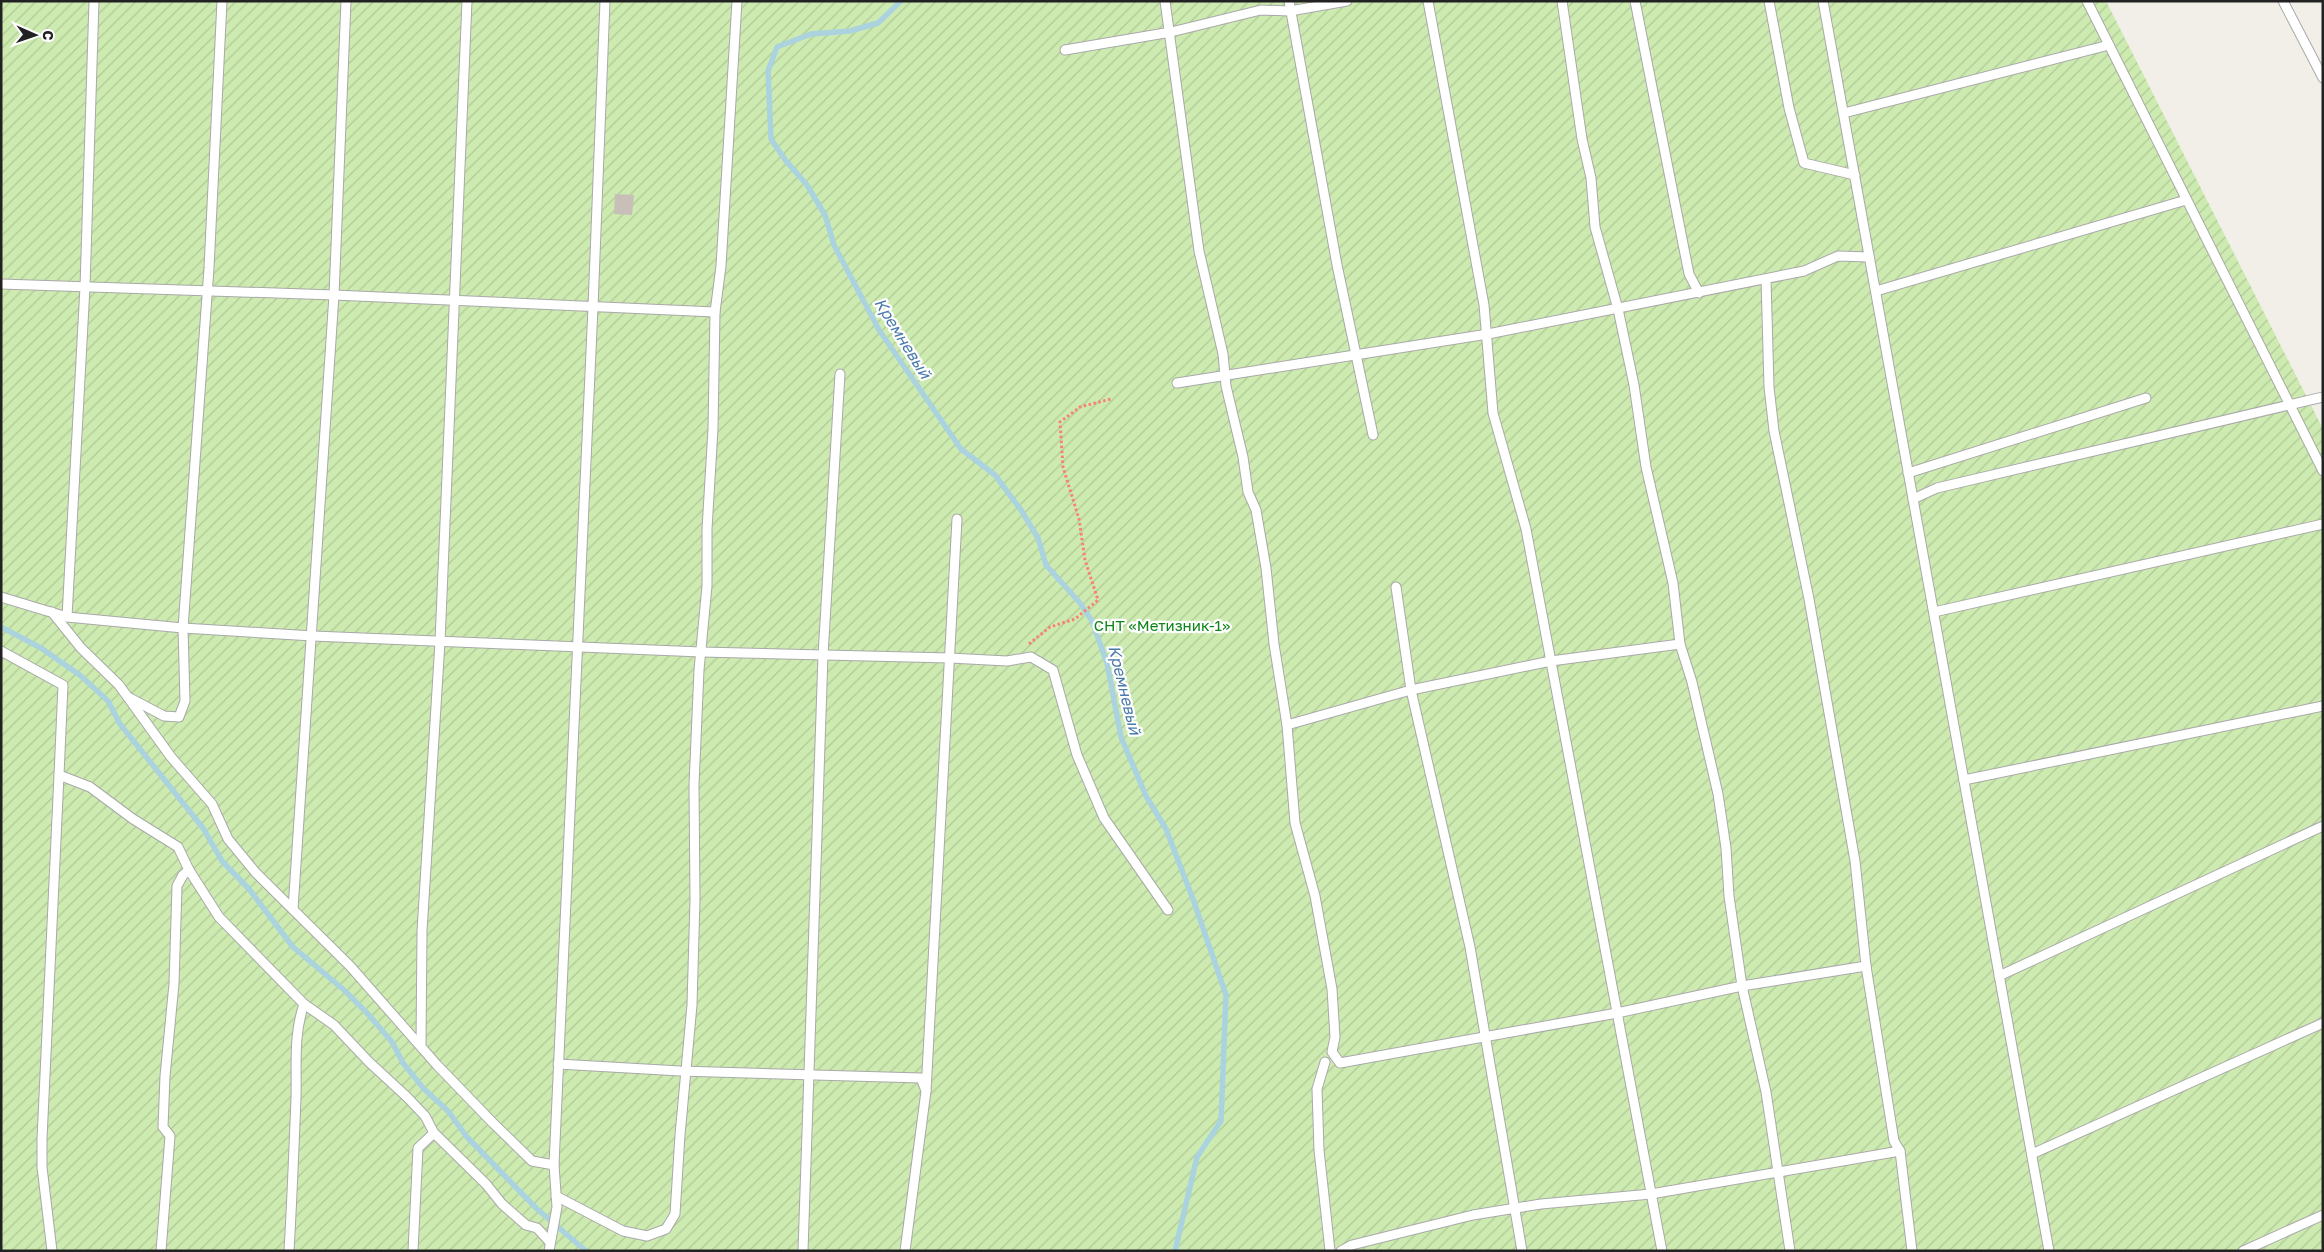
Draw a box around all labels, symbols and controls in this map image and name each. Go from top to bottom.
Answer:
north arrow [10,10,60,60]
text: С [40,30,57,41]
water label: Кремневый [870,294,936,383]
park label: СНТ «Метизник-1» [1094,616,1230,634]
water label: Кремневый [1104,643,1146,738]

